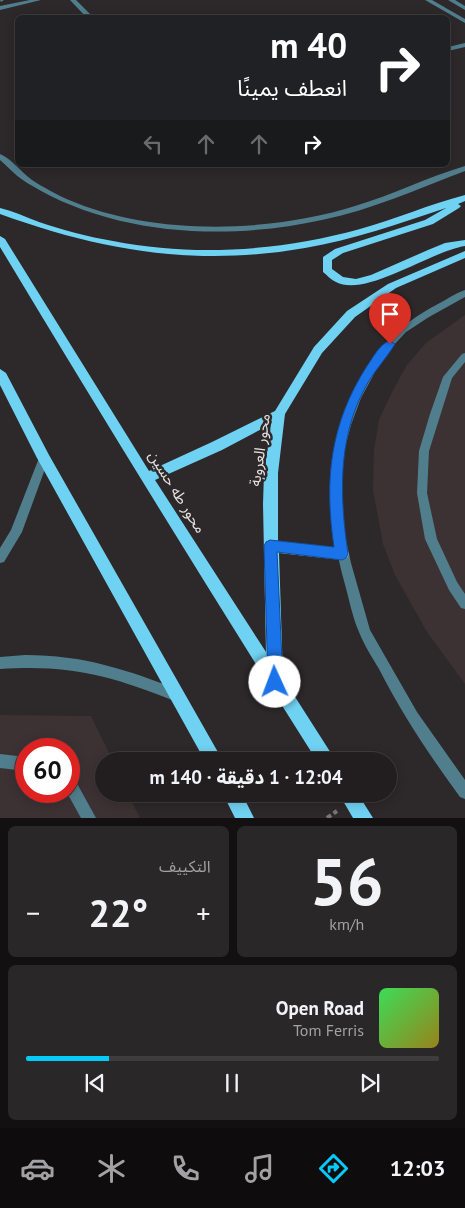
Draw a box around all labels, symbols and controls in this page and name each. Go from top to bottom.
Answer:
text: 40 m [270,22,347,68]
icon: right [365,35,430,100]
text: انعطف يمينًا [237,74,347,102]
icon: left [139,130,167,158]
icon: ahead [192,130,220,158]
icon: ahead [245,130,273,158]
icon: right [298,130,326,158]
pin [369,293,411,344]
icon: arrive [376,300,404,328]
street label: محور العروبة [245,412,274,488]
street label: محور طه حسين [145,447,210,536]
position arrow [248,655,300,707]
speed limit sign: 60 [15,738,80,803]
text: 12:04 · 1 دقيقة · 140 m [150,765,342,789]
text: 56 [310,839,384,923]
text: التكييف [159,856,211,876]
text: 22° [88,888,148,937]
text: − [26,894,40,931]
text: + [196,894,210,931]
text: km/h [329,914,364,934]
text: Open Road [276,996,364,1020]
text: Tom Ferris [293,1020,364,1040]
icon: previous [81,1069,109,1097]
icon: pause [218,1069,246,1097]
icon: next [356,1069,384,1097]
icon: car [20,1151,55,1186]
icon: climate [94,1151,129,1186]
icon: phone [168,1151,203,1186]
icon: music [242,1151,277,1186]
icon: directions [316,1151,351,1186]
text: 12:03 [390,1154,446,1182]

